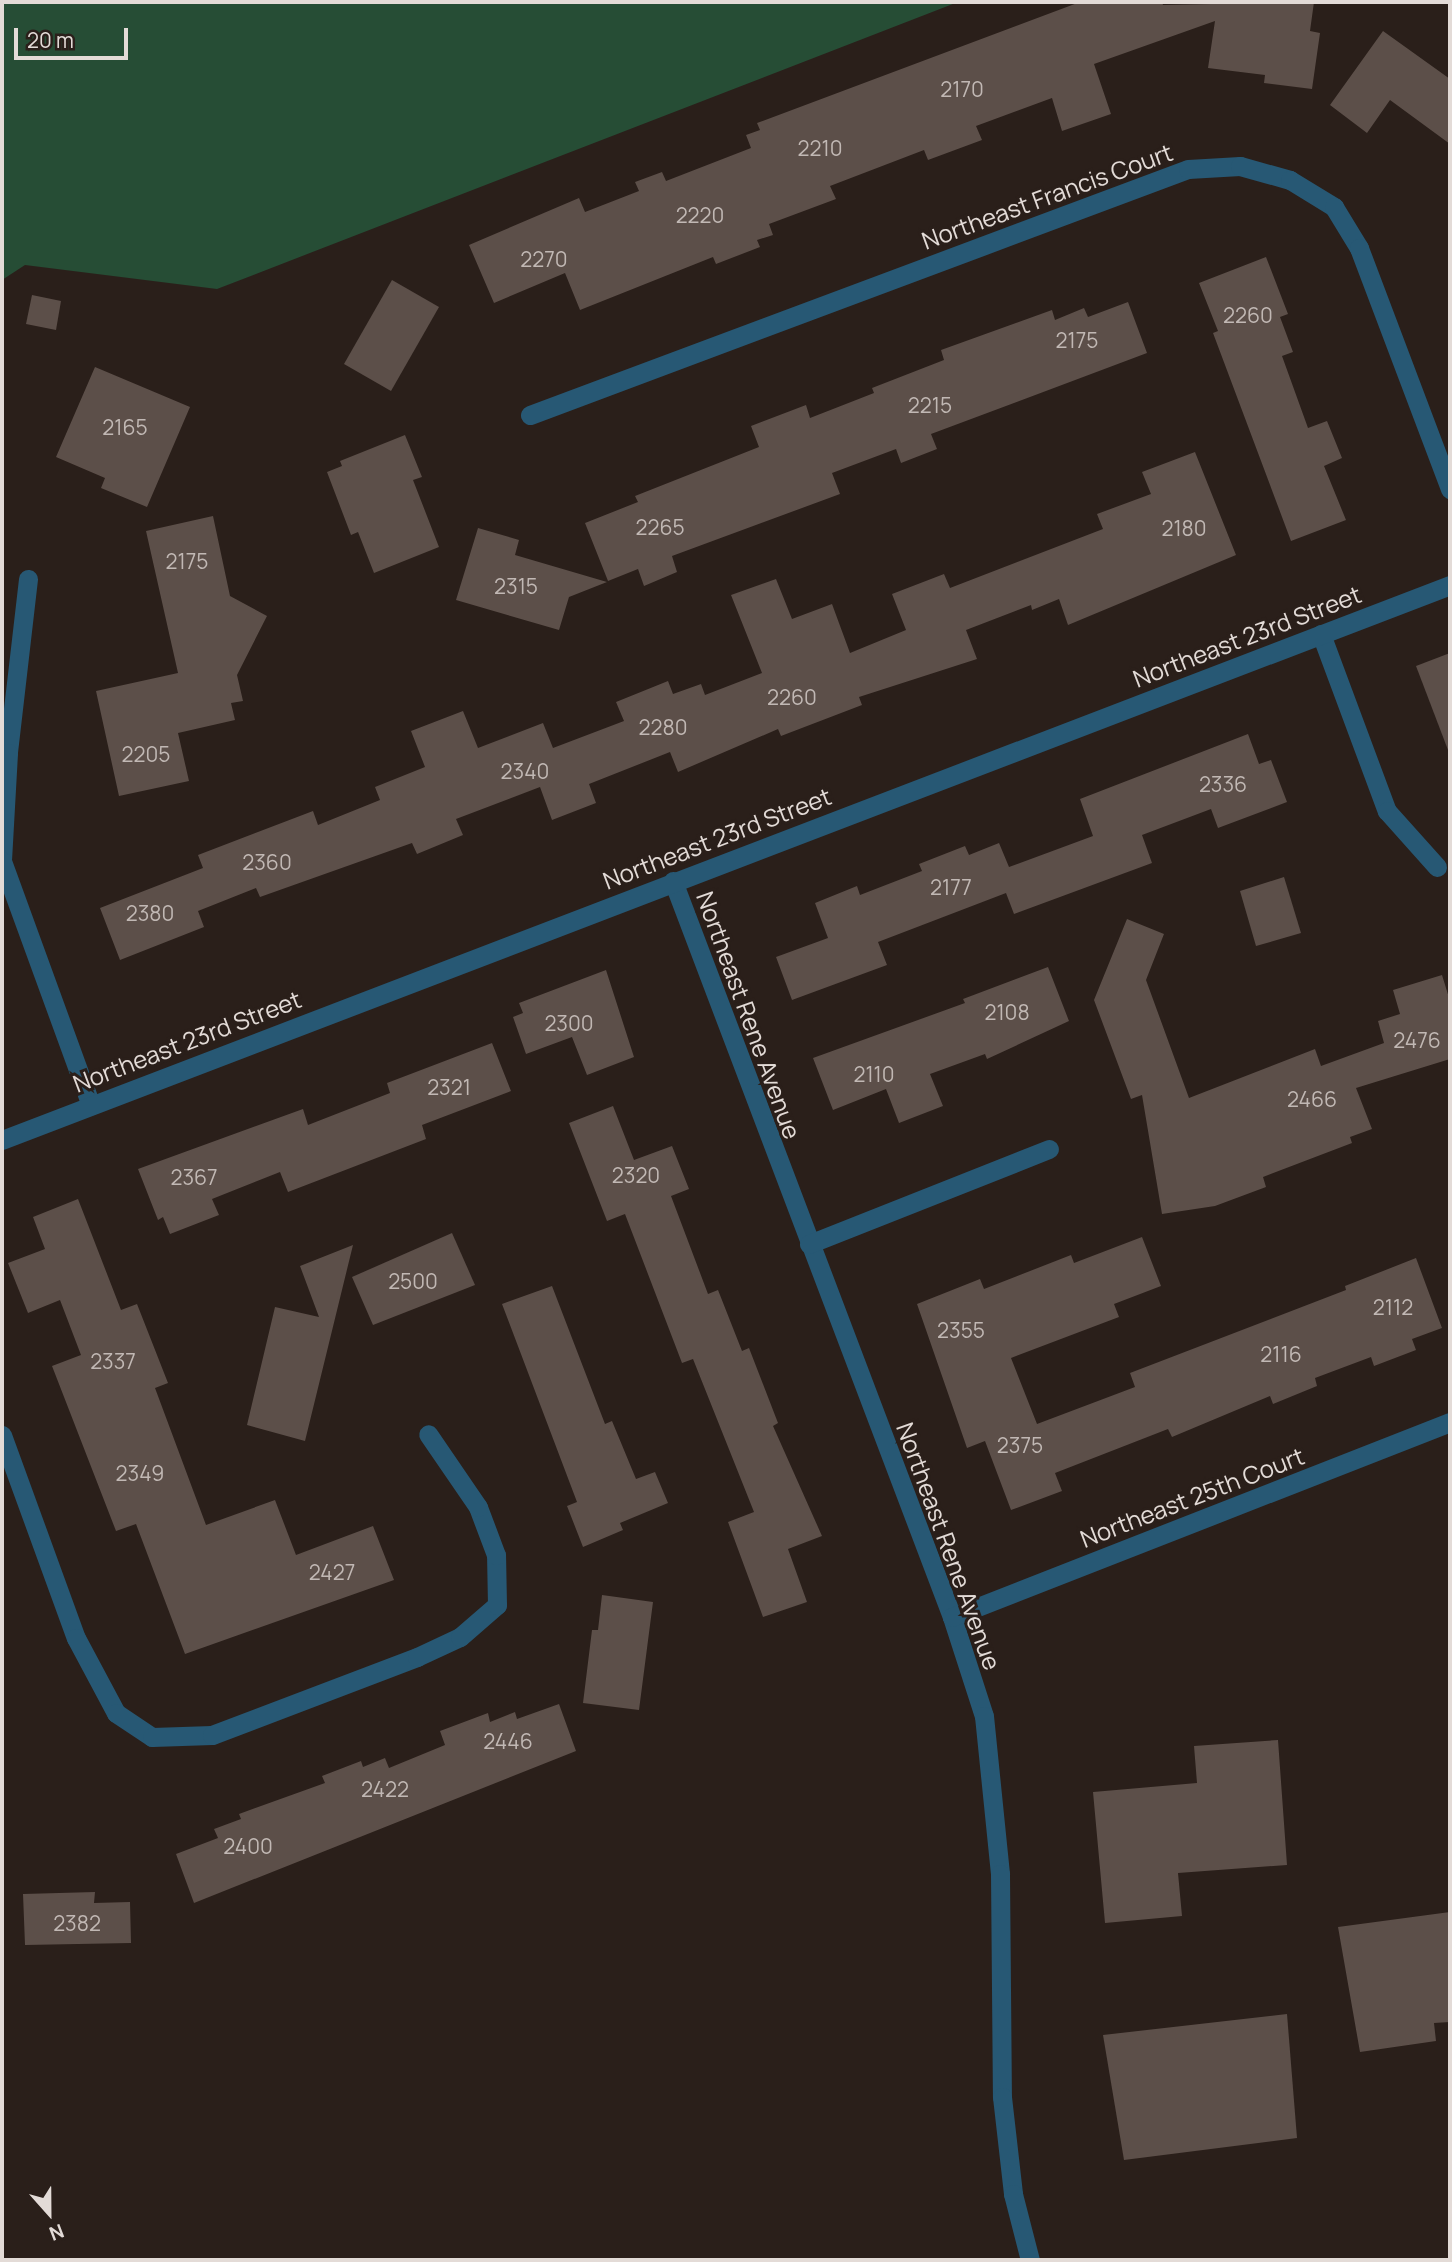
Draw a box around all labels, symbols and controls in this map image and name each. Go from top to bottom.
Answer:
scale bar [18,14,131,58]
text: 20 m [27,26,74,54]
house number: 2170 [940,76,984,102]
house number: 2210 [798,135,842,161]
street label: Northeast Francis Court [918,137,1176,255]
house number: 2220 [676,202,724,228]
house number: 2270 [520,246,568,272]
house number: 2260 [1223,302,1273,328]
house number: 2175 [1056,327,1098,353]
house number: 2215 [908,392,952,418]
house number: 2165 [102,414,148,440]
house number: 2265 [635,514,685,540]
house number: 2180 [1161,515,1207,541]
house number: 2175 [166,548,208,574]
house number: 2315 [494,573,538,599]
street label: Northeast 23rd Street [1129,579,1365,693]
house number: 2260 [767,684,817,710]
house number: 2280 [639,714,687,740]
house number: 2205 [122,741,170,767]
house number: 2340 [501,758,549,784]
house number: 2336 [1199,771,1247,797]
street label: Northeast 23rd Street [599,781,835,895]
house number: 2360 [242,849,292,875]
house number: 2177 [930,874,972,900]
street label: Northeast Rene Avenue [691,887,807,1143]
house number: 2380 [126,900,174,926]
street label: Northeast 23rd Street [69,984,305,1098]
house number: 2108 [984,999,1030,1025]
house number: 2300 [544,1010,594,1036]
house number: 2476 [1393,1027,1441,1053]
house number: 2110 [853,1061,895,1087]
house number: 2321 [427,1074,471,1100]
house number: 2466 [1287,1086,1337,1112]
house number: 2320 [612,1162,660,1188]
house number: 2367 [170,1164,218,1190]
house number: 2500 [388,1268,438,1294]
house number: 2112 [1373,1294,1413,1320]
house number: 2355 [937,1317,985,1343]
house number: 2116 [1260,1341,1302,1367]
house number: 2337 [90,1348,136,1374]
street label: Northeast Rene Avenue [891,1418,1007,1674]
house number: 2375 [997,1432,1043,1458]
street label: Northeast 25th Court [1076,1441,1308,1553]
house number: 2349 [116,1460,164,1486]
house number: 2427 [309,1559,355,1585]
house number: 2446 [483,1728,533,1754]
house number: 2422 [361,1776,409,1802]
house number: 2400 [223,1833,273,1859]
house number: 2382 [53,1910,101,1936]
north arrow [14,2178,84,2248]
text: N [45,2218,68,2247]

